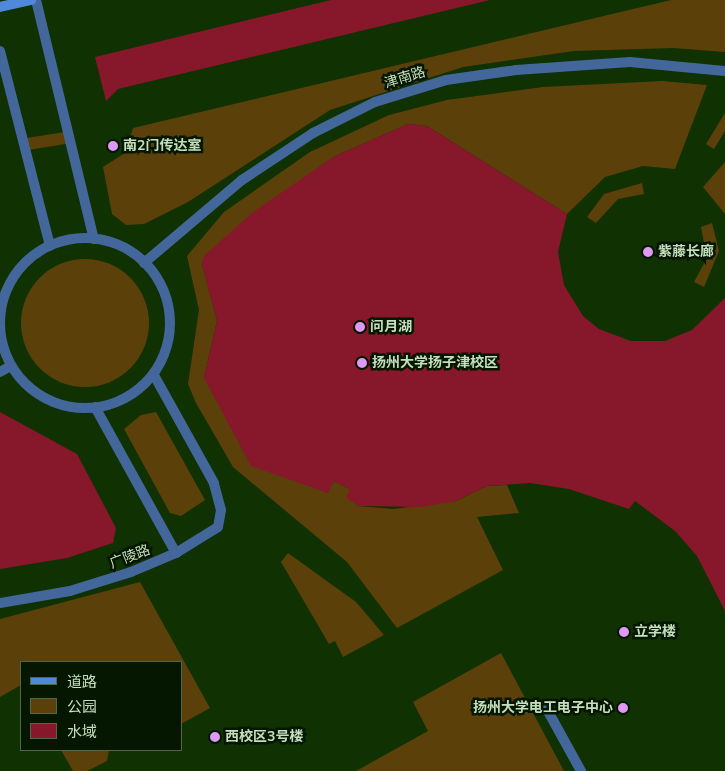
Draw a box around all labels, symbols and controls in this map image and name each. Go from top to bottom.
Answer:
street label: 津南路 [382,64,428,92]
place label: 南2门传达室 [123,138,201,154]
marker: 南2门传达室 [107,140,119,152]
place label: 紫藤长廊 [658,244,714,260]
marker: 紫藤长廊 [642,246,654,258]
place label: 问月湖 [370,319,412,335]
marker: 问月湖 [354,321,366,333]
place label: 扬州大学扬子津校区 [372,355,498,371]
marker: 扬州大学扬子津校区 [356,357,368,369]
street label: 广陵路 [107,542,153,572]
place label: 立学楼 [634,624,676,640]
marker: 立学楼 [618,626,630,638]
legend [20,661,182,751]
text: 道路 [67,672,97,692]
text: 公园 [67,697,97,717]
place label: 扬州大学电工电子中心 [473,700,613,716]
marker: 扬州大学电工电子中心 [617,702,629,714]
text: 水域 [67,722,97,742]
place label: 西校区3号楼 [225,729,303,745]
marker: 西校区3号楼 [209,731,221,743]

